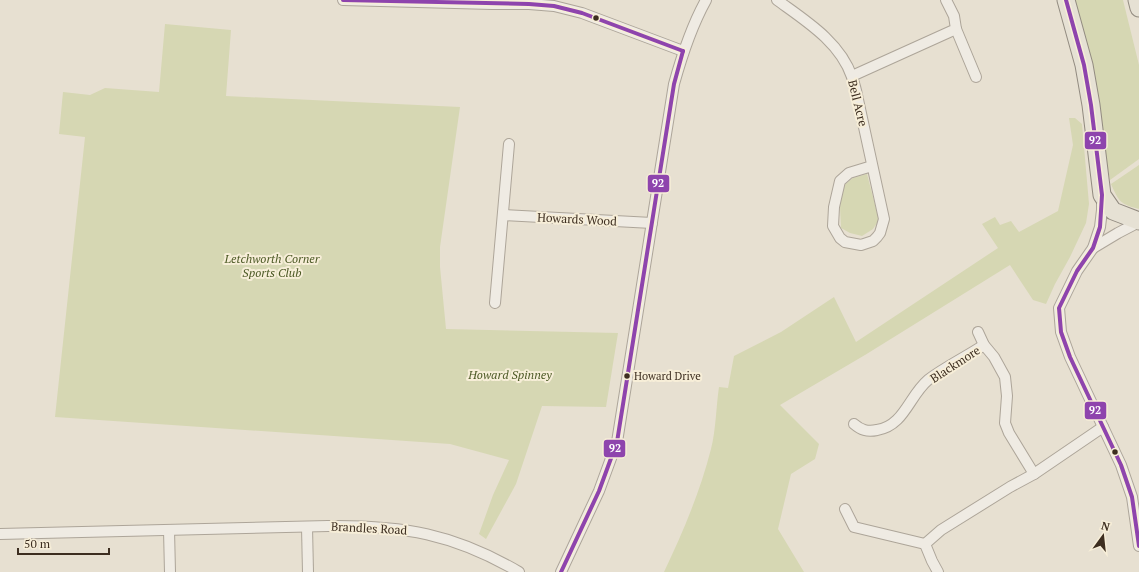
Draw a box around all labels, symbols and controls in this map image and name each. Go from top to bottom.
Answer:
unlabelled marker [591,13,601,23]
street label: Bell Acre [845,78,871,128]
line badge: 92 [1084,131,1107,150]
text: 92 [1089,133,1101,147]
line badge: 92 [647,174,670,193]
text: 92 [652,176,664,190]
street label: Howards Wood [537,209,618,229]
park label: Letchworth Corner Sports Club [224,251,321,280]
street label: Blackmore [927,342,983,386]
park label: Howard Spinney [467,367,552,382]
place label: Howard Drive [634,369,701,383]
marker: Howard Drive [622,371,632,381]
line badge: 92 [1084,401,1107,420]
text: 92 [1089,403,1101,417]
line badge: 92 [603,439,626,458]
text: 92 [609,441,621,455]
unlabelled marker [1110,447,1120,457]
north arrow [1083,516,1123,556]
text: N [1100,518,1112,534]
street label: Brandles Road [330,519,408,538]
scale bar [18,530,109,556]
text: 50 m [24,536,51,551]

